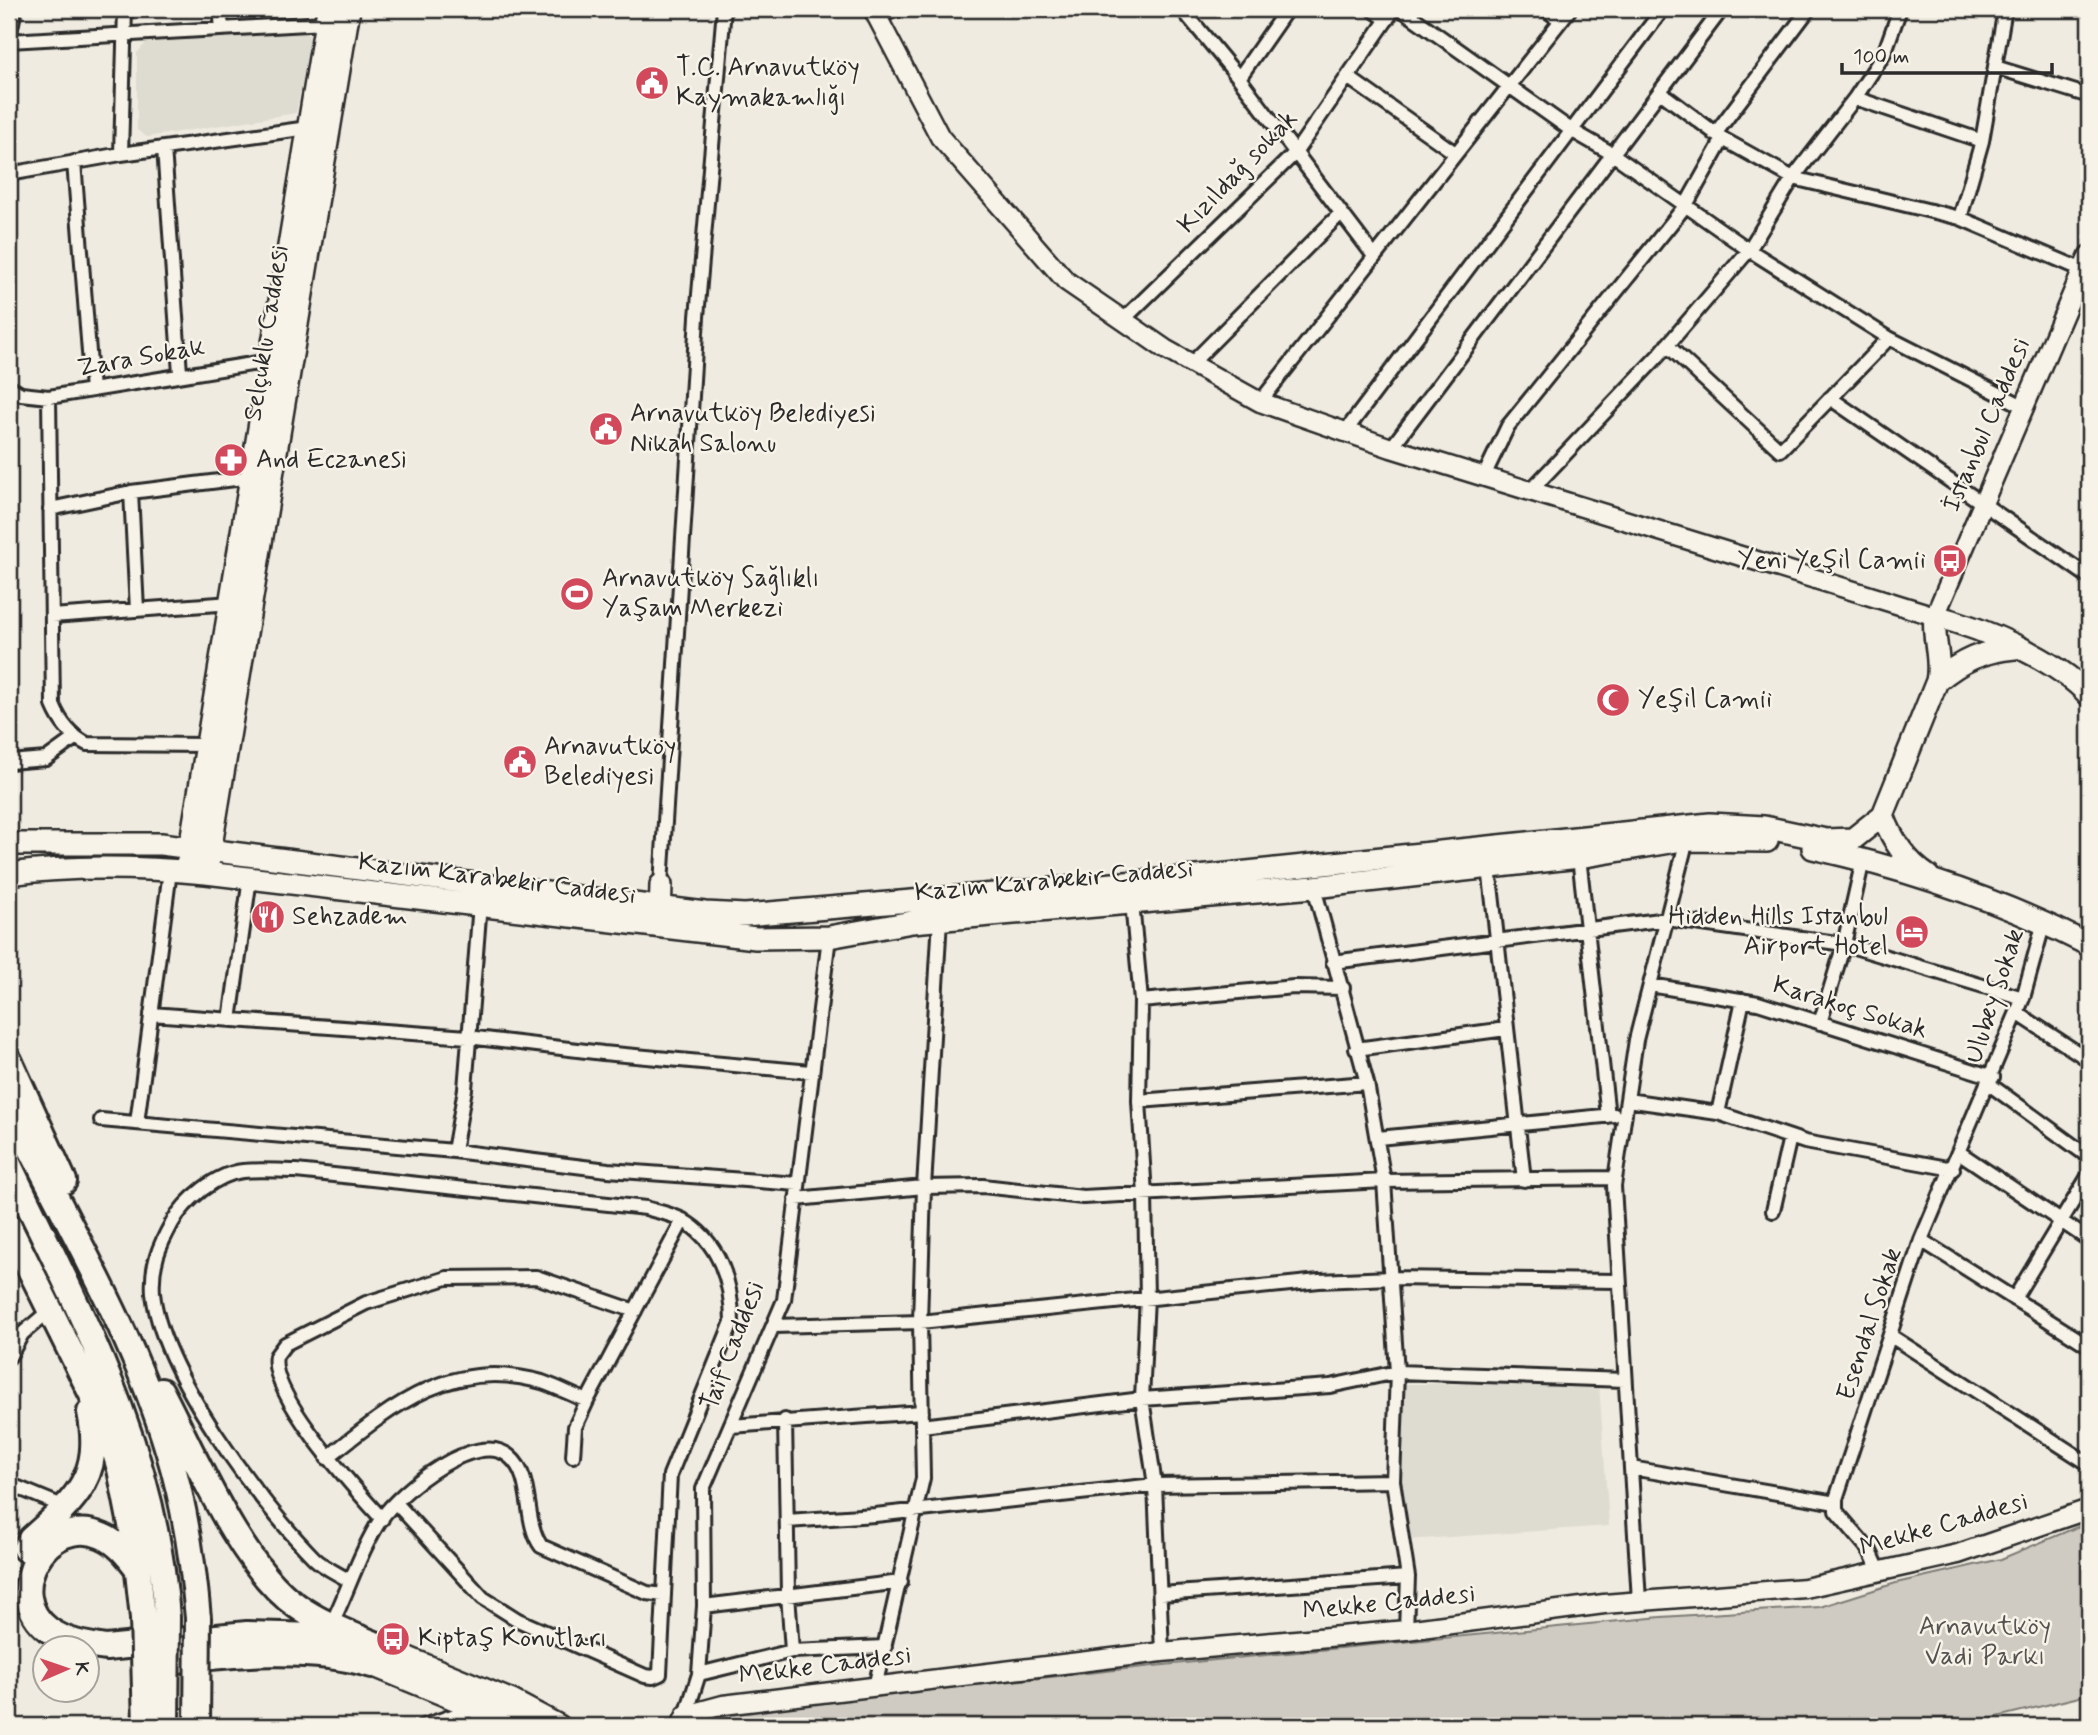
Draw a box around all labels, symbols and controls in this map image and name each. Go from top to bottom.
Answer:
scale bar [1842,32,2052,76]
text: 100 m [1853,43,1909,71]
place label: T.C. Arnavutköy Kaymakamlığı [676,51,860,115]
public building icon: T.C. Arnavutköy Kaymakamlığı [633,64,671,102]
street label: Kızıldağ sokak [1170,103,1306,241]
street label: Selçuklu Caddesi [236,242,298,424]
street label: Zara Sokak [75,330,208,386]
street label: İstanbul Caddesi [1935,333,2039,517]
place label: Arnavutköy Belediyesi Nikah Salonu [630,397,876,461]
public building icon: Arnavutköy Belediyesi Nikah Salonu [587,410,625,448]
pharmacy icon: And Eczanesi [212,441,250,479]
place label: And Eczanesi [256,443,407,477]
bus stop icon: Yeni Yeşil Camii [1931,542,1969,580]
place label: Yeni Yeşil Camii [1737,544,1926,578]
place label: Arnavutköy Sağlıklı Yaşam Merkezi [602,562,819,626]
sports icon: Arnavutköy Sağlıklı Yaşam Merkezi [558,575,596,613]
mosque icon: Yeşil Camii [1594,681,1632,719]
place label: Yeşil Camii [1638,683,1772,717]
place label: Arnavutköy Belediyesi [544,730,676,794]
public building icon: Arnavutköy Belediyesi [501,743,539,781]
street label: Kazım Karabekir Caddesi [356,845,638,913]
street label: Kazım Karabekir Caddesi [913,852,1195,910]
restaurant icon: Sehzadem [249,898,287,936]
place label: Sehzadem [292,900,408,934]
place label: Hidden Hills Istanbul Airport Hotel [1668,900,1888,964]
hotel icon: Hidden Hills Istanbul Airport Hotel [1893,913,1931,951]
street label: Ulubey Sokak [1957,924,2033,1068]
street label: Karakoç Sokak [1768,968,1932,1048]
street label: Esendal Sokak [1829,1243,1911,1405]
street label: Taif Caddesi [693,1277,773,1415]
street label: Mekke Caddesi [1856,1485,2032,1565]
street label: Mekke Caddesi [1301,1577,1477,1629]
park label: Arnavutköy Vadi Parkı [1919,1610,2051,1674]
bus stop icon: Kiptaş Konutları [374,1620,412,1658]
place label: Kiptaş Konutları [418,1622,607,1656]
north arrow [32,1634,102,1704]
street label: Mekke Caddesi [737,1639,913,1693]
text: K [69,1661,94,1676]

